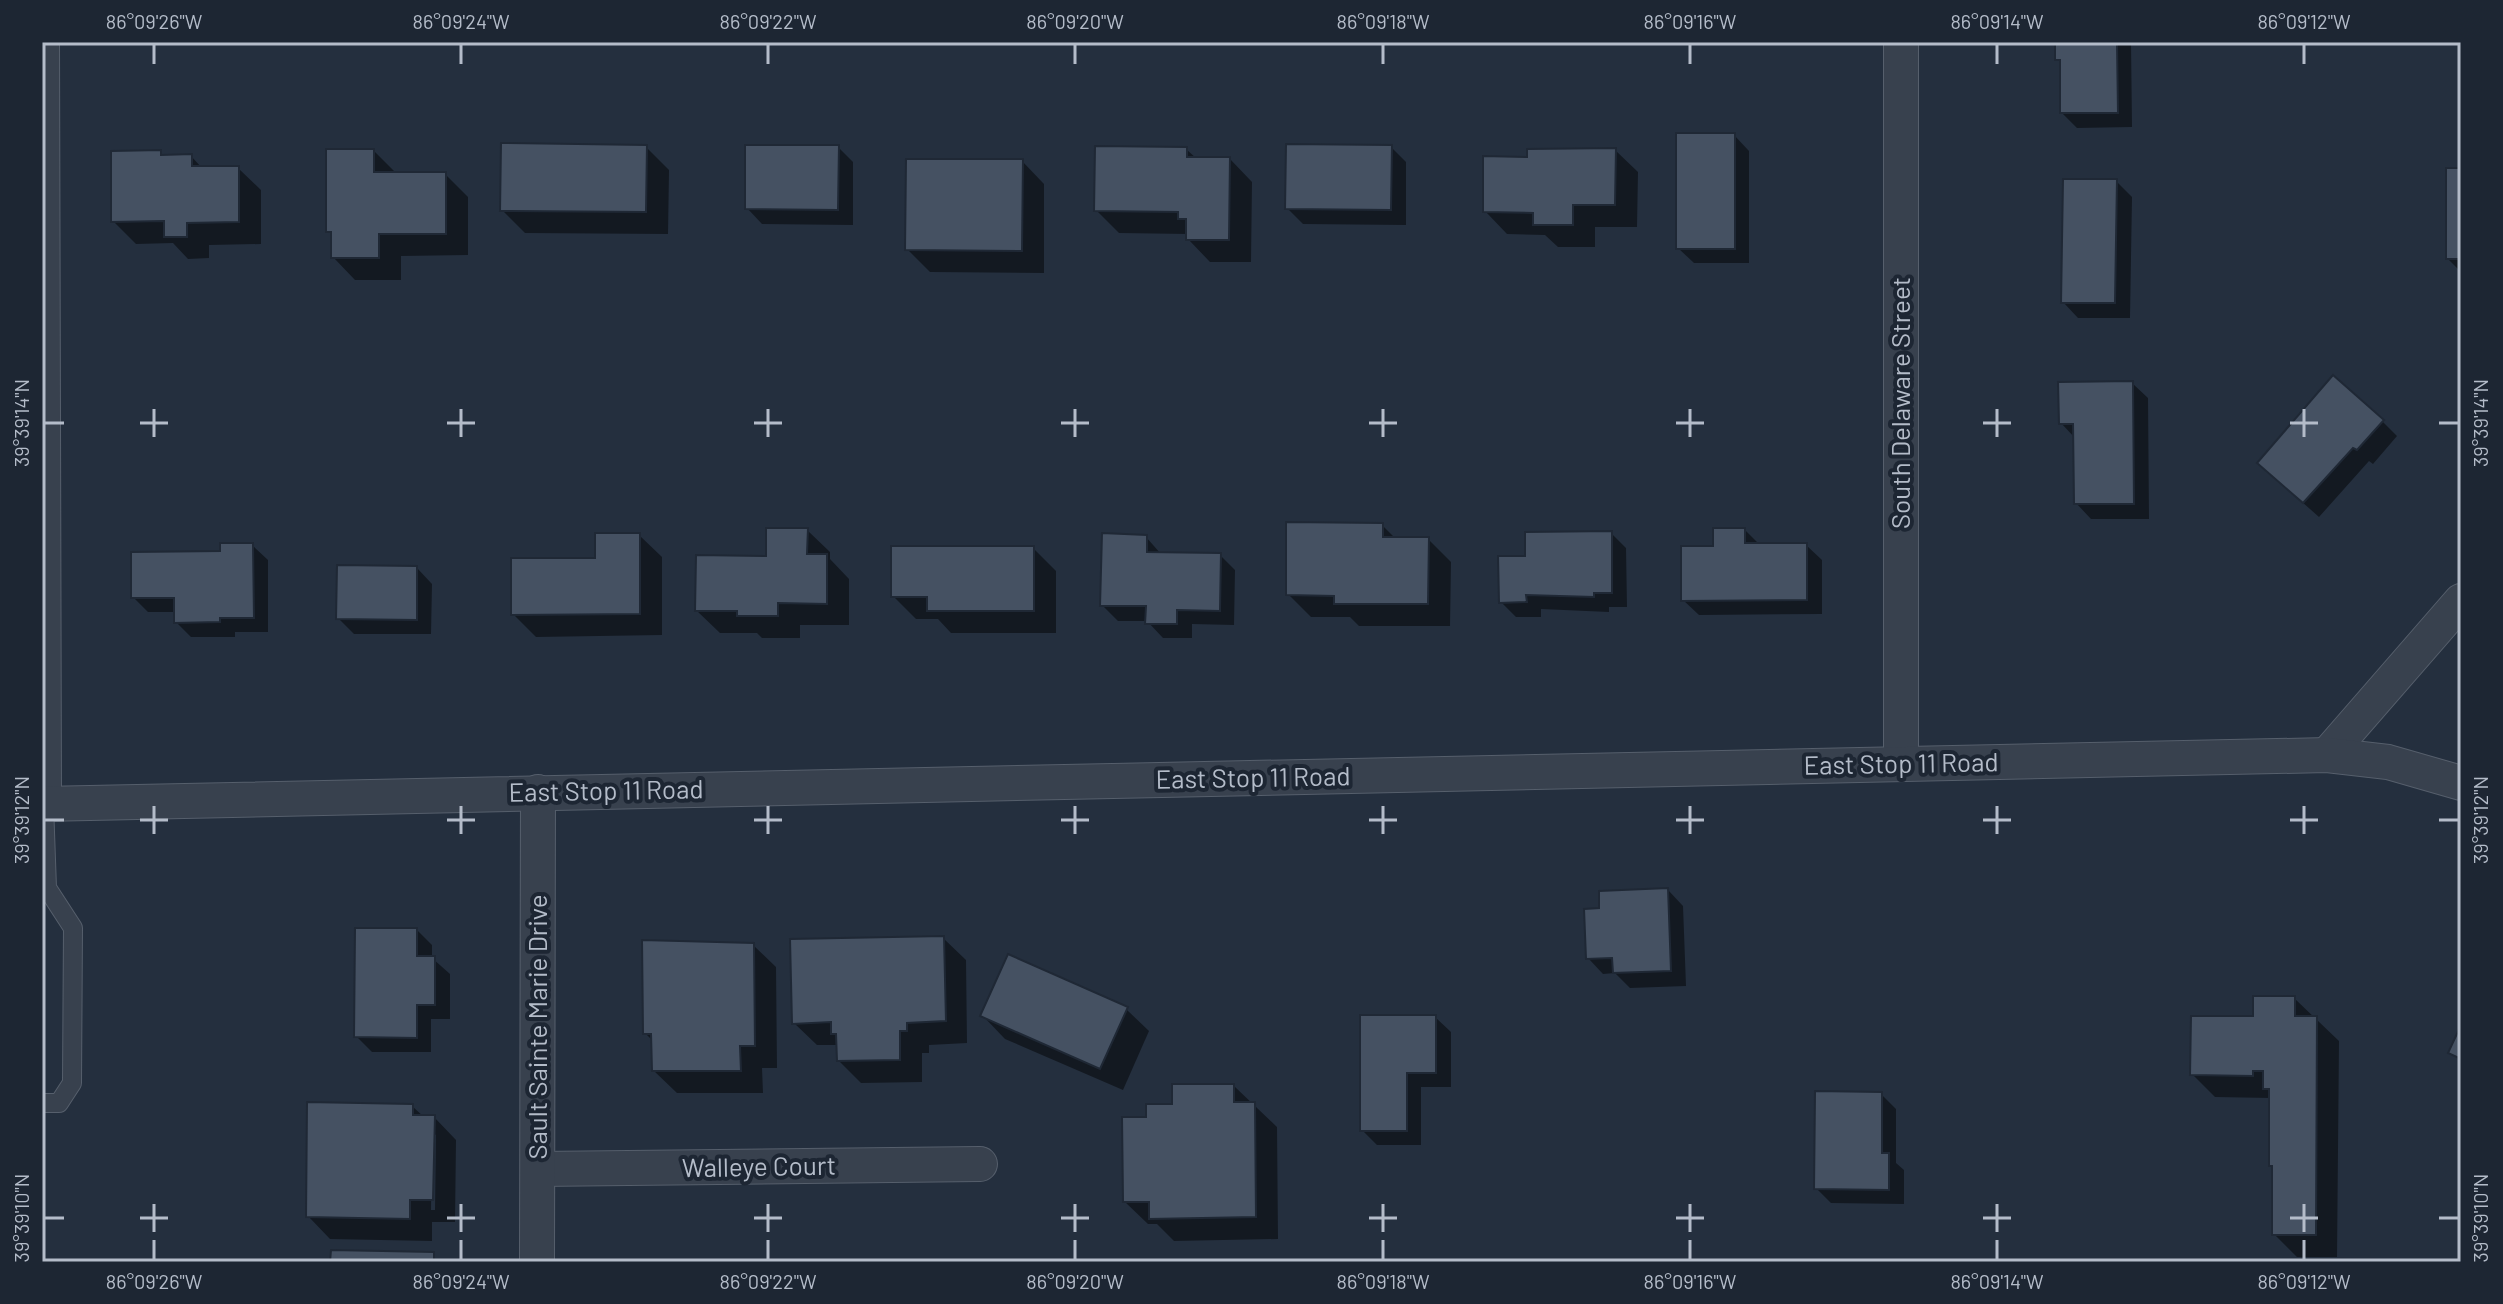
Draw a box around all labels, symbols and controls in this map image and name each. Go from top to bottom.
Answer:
text: 86°09'26"W [106,9,203,33]
text: 86°09'24"W [413,9,510,33]
text: 86°09'22"W [720,9,817,33]
text: 86°09'20"W [1026,9,1124,33]
text: 86°09'18"W [1337,9,1430,33]
text: 86°09'16"W [1644,9,1737,33]
text: 86°09'14"W [1950,9,2044,33]
text: 86°09'12"W [2257,9,2351,33]
street label: South Delaware Street [1884,277,1915,529]
text: 39°39'14"N [9,379,33,467]
text: 39°39'14"N [2468,379,2492,467]
street label: East Stop 11 Road [1803,745,1999,780]
street label: East Stop 11 Road [1155,759,1351,794]
street label: East Stop 11 Road [508,772,704,807]
text: 39°39'12"N [9,776,33,864]
text: 39°39'12"N [2468,776,2492,864]
street label: Sault Sainte Marie Drive [521,894,552,1160]
street label: Walleye Court [682,1149,836,1182]
text: 39°39'10"N [9,1174,33,1262]
text: 39°39'10"N [2468,1174,2492,1262]
text: 86°09'26"W [106,1269,203,1293]
text: 86°09'24"W [413,1269,510,1293]
text: 86°09'22"W [720,1269,817,1293]
text: 86°09'20"W [1026,1269,1124,1293]
text: 86°09'18"W [1337,1269,1430,1293]
text: 86°09'16"W [1644,1269,1737,1293]
text: 86°09'14"W [1950,1269,2044,1293]
text: 86°09'12"W [2257,1269,2351,1293]

